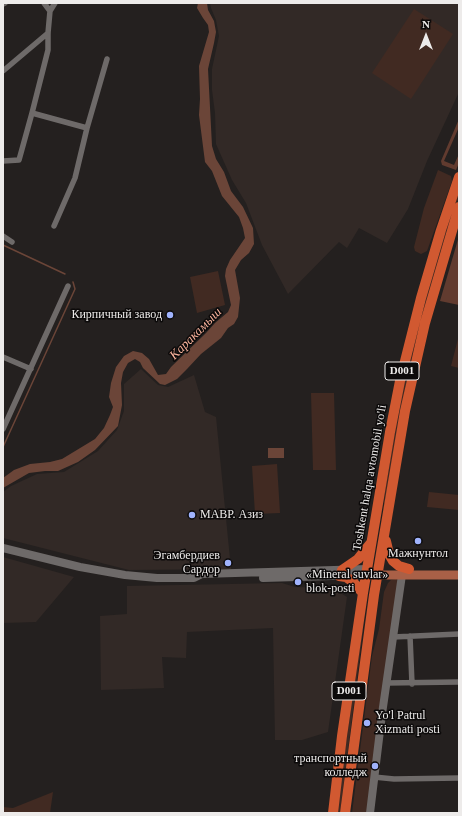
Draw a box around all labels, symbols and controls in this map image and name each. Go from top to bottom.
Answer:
north arrow [406,16,446,56]
text: N [422,18,430,30]
water label: Каракамыш [167,305,225,363]
place label: Кирпичный завод [71,308,162,322]
marker: Кирпичный завод [165,310,175,320]
road number: D001 [385,362,419,380]
street label: Toshkent halqa avtomobil yo'li [350,404,390,552]
place label: МАВР. Азиз [200,508,263,522]
marker: МАВР. Азиз [187,510,197,520]
marker: Мажнунтол [413,536,423,546]
place label: Мажнунтол [388,547,448,561]
place label: Эгамбердиев Сардор [154,549,220,577]
marker: Эгамбердиев Сардор [223,558,233,568]
place label: «Mineral suvlar» blok-posti [306,568,388,596]
marker: «Mineral suvlar» blok-posti [293,577,303,587]
road number: D001 [332,682,366,700]
place label: Yo'l Patrul Xizmati posti [375,709,440,737]
marker: Yo'l Patrul Xizmati posti [362,718,372,728]
place label: транспортный колледж [294,752,367,780]
marker: транспортный колледж [370,761,380,771]

